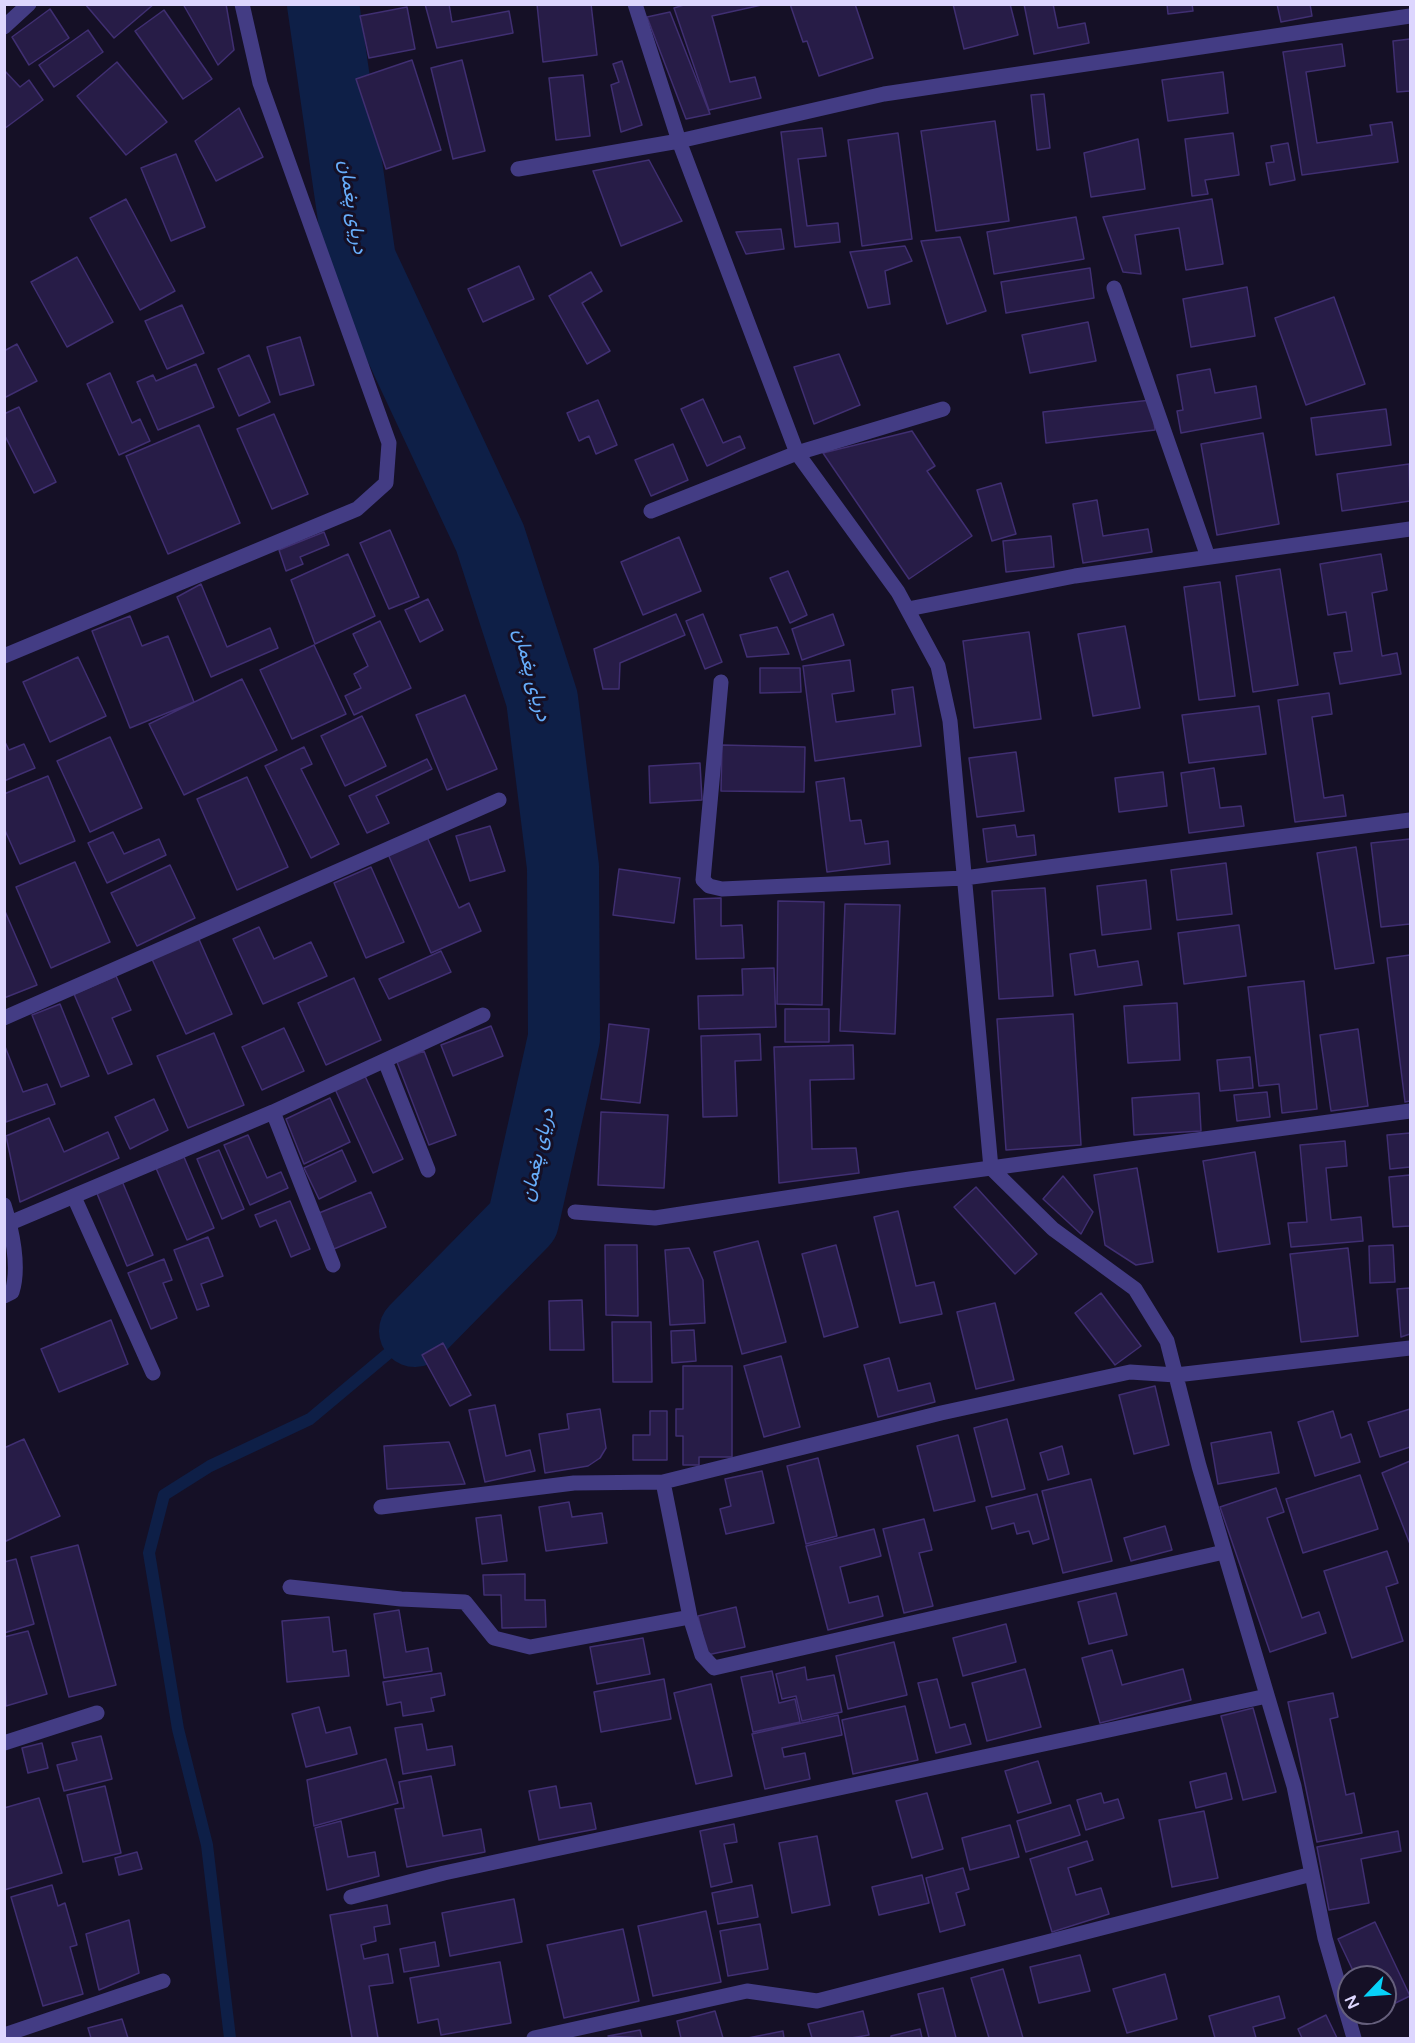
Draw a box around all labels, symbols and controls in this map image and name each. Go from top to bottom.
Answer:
water label: دریای پغمان [333,158,371,256]
water label: دریای پغمان [507,626,555,724]
water label: دریای پغمان [516,1106,560,1204]
north arrow [1337,1965,1397,2025]
text: N [1341,1992,1364,2012]

